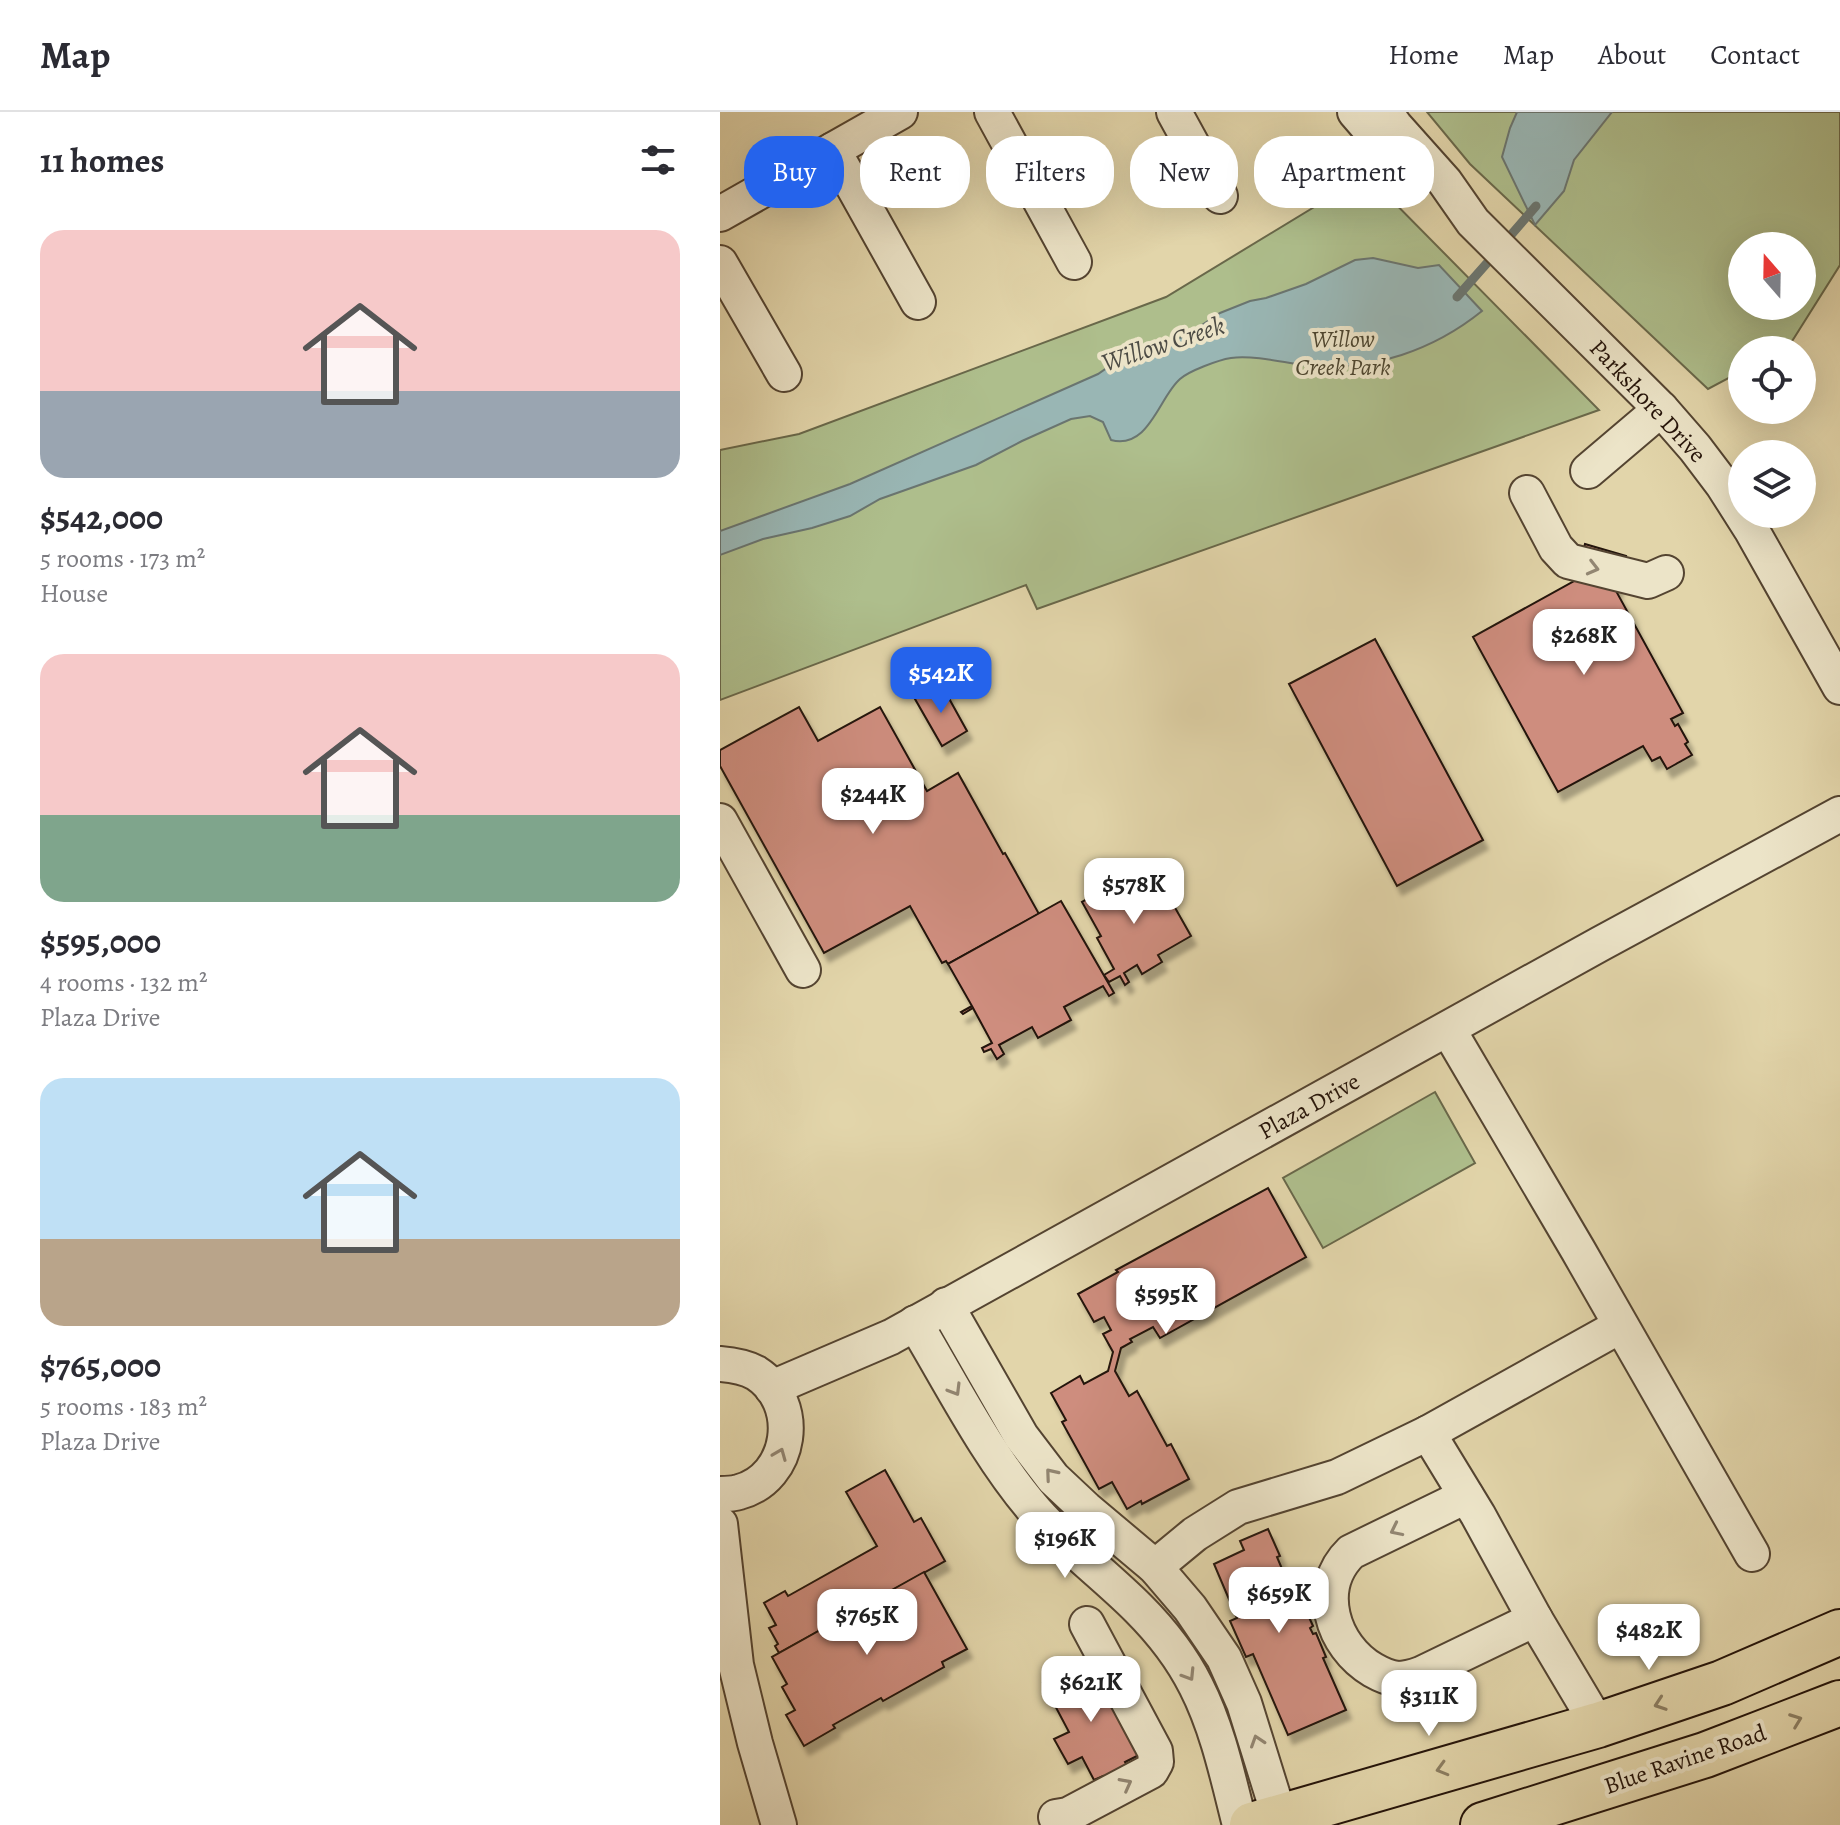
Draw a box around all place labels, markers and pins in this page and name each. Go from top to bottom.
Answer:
pin: $268K [1528,609,1640,677]
pin: $542K [885,647,997,715]
pin: $244K [817,768,929,836]
pin: $578K [1078,858,1190,926]
pin: $595K [1110,1268,1222,1336]
pin: $196K [1009,1512,1121,1580]
pin: $659K [1223,1567,1335,1635]
pin: $765K [811,1589,923,1657]
pin: $482K [1593,1604,1705,1672]
pin: $621K [1035,1656,1147,1724]
pin: $311K [1373,1670,1485,1738]

